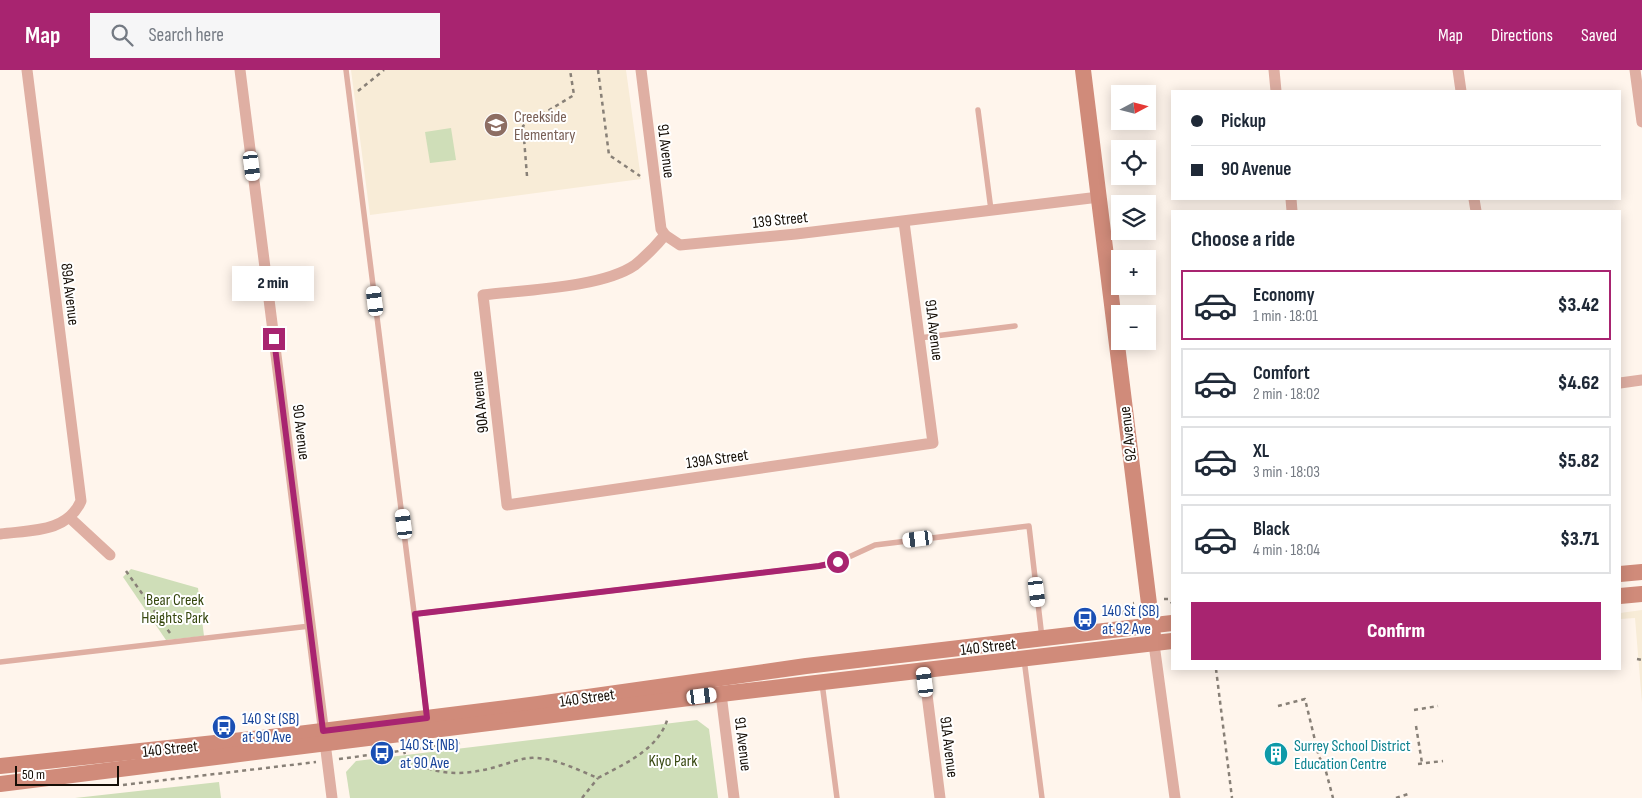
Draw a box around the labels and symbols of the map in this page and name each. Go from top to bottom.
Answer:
north arrow [1111,85,1156,130]
place label: Creekside Elementary [514,108,576,145]
school or university icon: Creekside Elementary [483,112,509,138]
street label: 91 Avenue [653,123,678,179]
car [242,150,261,182]
street label: 139 Street [751,208,809,233]
street label: 89A Avenue [56,262,83,326]
callout: 2 min [233,266,315,302]
car [365,285,384,317]
street label: 91A Avenue [920,299,947,362]
route end [263,328,285,350]
street label: 90A Avenue [468,370,493,434]
street label: 90 Avenue [288,403,313,461]
street label: 92 Avenue [1116,405,1141,462]
street label: 139A Street [685,446,750,473]
car [394,508,413,540]
car [902,530,933,548]
route start [827,551,849,573]
car [1027,576,1046,608]
park label: Bear Creek Heights Park [141,591,209,628]
place label: 140 St (SB) at 92 Ave [1102,602,1159,639]
bus stop icon: 140 St (SB) at 92 Ave [1072,606,1098,632]
street label: 140 Street [959,635,1017,660]
car [915,666,934,698]
street label: 140 Street [558,685,616,712]
car [686,687,717,705]
place label: 140 St (SB) at 90 Ave [242,710,299,747]
bus stop icon: 140 St (SB) at 90 Ave [211,714,237,740]
street label: 91 Avenue [730,716,755,772]
street label: 91A Avenue [935,716,962,779]
place label: 140 St (NB) at 90 Ave [400,736,458,773]
street label: 140 Street [141,737,199,762]
place label: Surrey School District Education Centre [1294,737,1411,774]
bus stop icon: 140 St (NB) at 90 Ave [369,740,395,766]
building icon: Surrey School District Education Centre [1263,741,1289,767]
park label: Kiyo Park [649,752,697,771]
scale bar [15,763,119,786]

